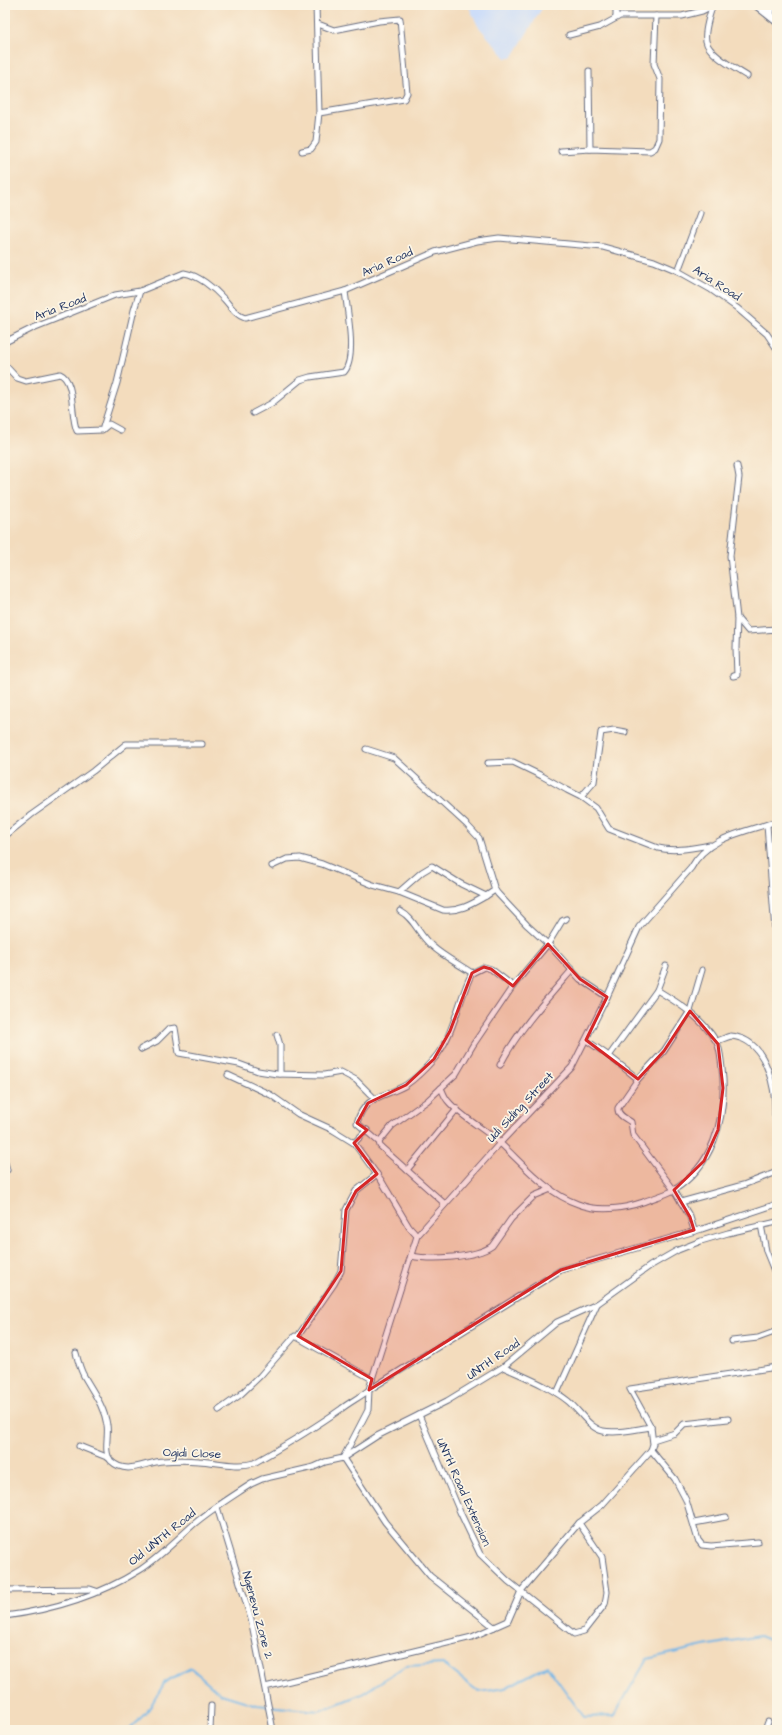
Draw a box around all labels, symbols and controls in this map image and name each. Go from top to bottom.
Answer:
street label: Aria Road [359,244,416,281]
street label: Aria Road [689,261,744,305]
street label: Aria Road [32,290,89,325]
street label: Udi Siding Street [483,1068,558,1147]
street label: UNTH Road [463,1335,523,1384]
street label: UNTH Road Extension [432,1435,495,1549]
street label: Ogidi Close [162,1444,222,1464]
street label: Old UNTH Road [125,1505,200,1570]
street label: Ngenevu Zone 2 [237,1569,277,1661]

